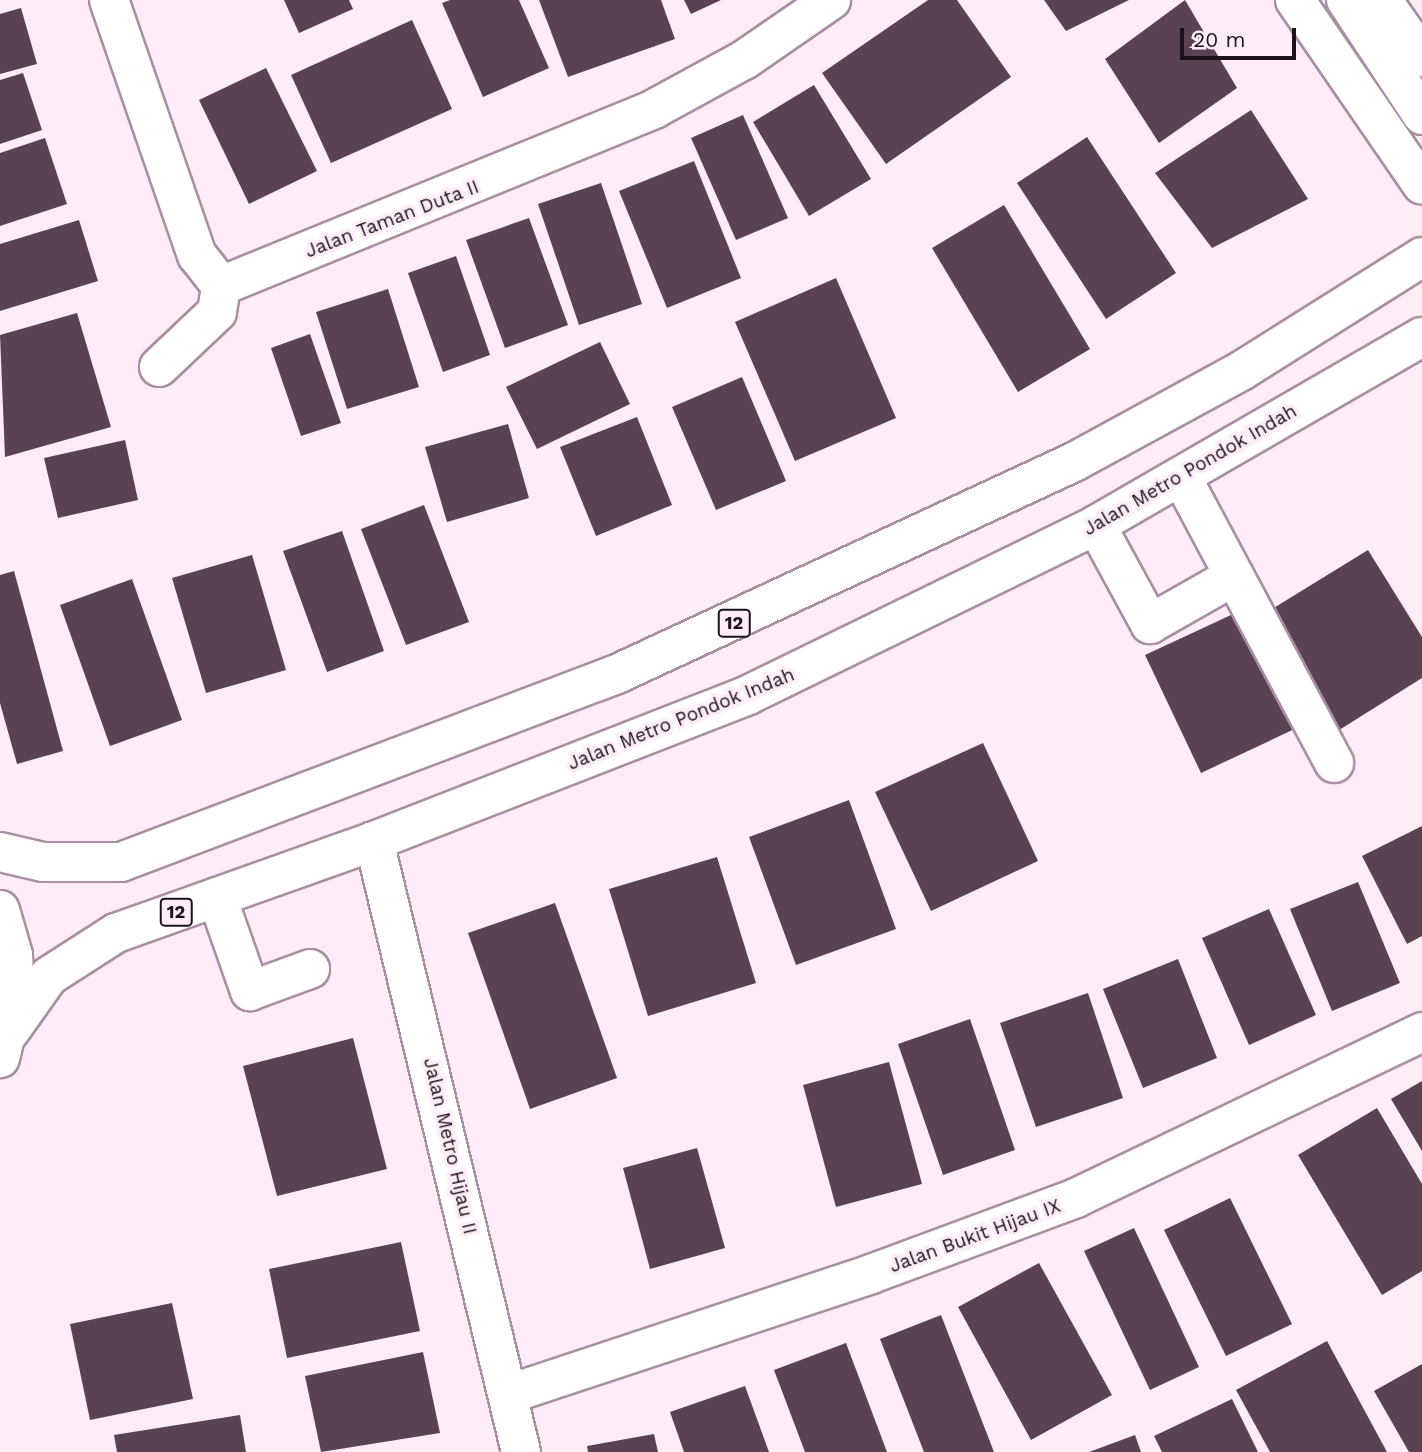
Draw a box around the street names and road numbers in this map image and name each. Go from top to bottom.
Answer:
street label: Jalan Taman Duta II [301,175,483,263]
street label: Jalan Metro Pondok Indah [1079,399,1301,541]
road number: 12 [716,608,752,638]
street label: Jalan Metro Pondok Indah [564,663,798,775]
road number: 12 [158,897,194,926]
street label: Jalan Metro Hijau II [419,1056,481,1236]
street label: Jalan Bukit Hijau IX [886,1194,1064,1278]

